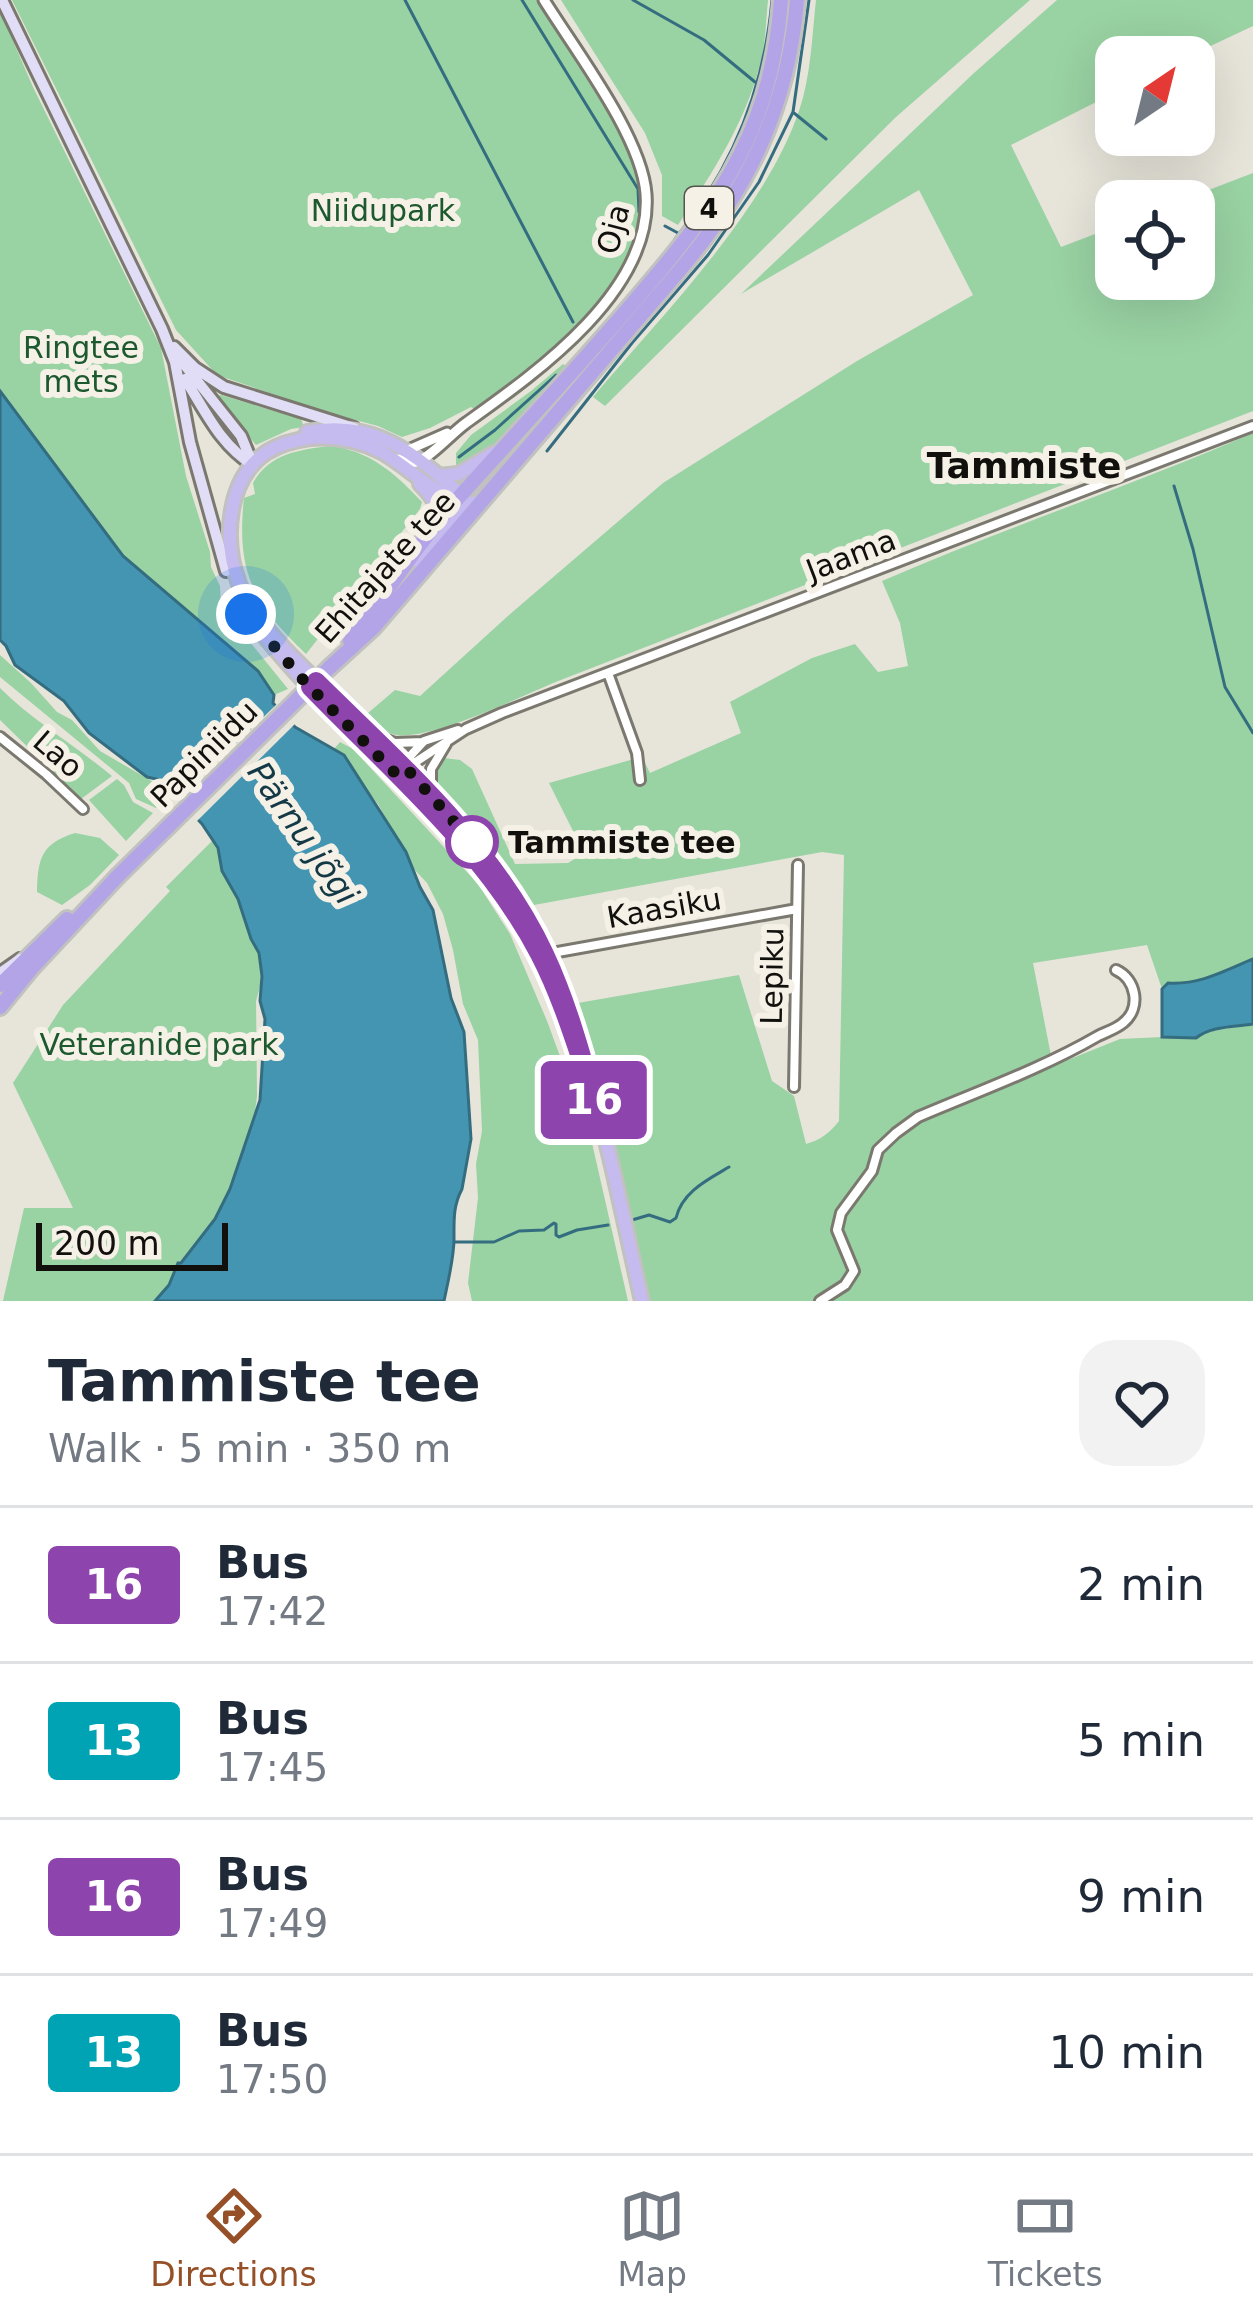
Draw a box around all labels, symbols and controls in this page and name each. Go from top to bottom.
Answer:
north arrow [1095,36,1215,156]
map controls [1095,36,1215,300]
button: locate [1095,180,1215,300]
road number: 4 [685,187,733,229]
park label: Niidupark [311,193,456,228]
street label: Oja [590,200,636,258]
park label: Ringtee mets [23,330,139,399]
district label: Tammiste [927,445,1121,486]
street label: Ehitajate tee [308,484,462,650]
street label: Jaama [799,522,901,589]
your location [216,584,276,644]
street label: Papiniidu [143,693,265,815]
street label: Lao [26,723,90,785]
water label: Pärnu jõgi [240,754,366,912]
marker: Tammiste tee [447,817,497,867]
place label: Tammiste tee [508,825,736,860]
street label: Kaasiku [604,881,724,935]
street label: Lepiku [754,927,790,1025]
park label: Veteranide park [39,1027,279,1062]
line badge: 16 [540,1061,648,1139]
text: 16 [565,1075,623,1124]
scale bar [36,1217,228,1270]
text: 200 m [54,1224,160,1263]
button: heart [1079,1340,1205,1466]
text: Tammiste tee [48,1348,481,1414]
text: Walk · 5 min · 350 m [48,1426,451,1471]
text: Bus [216,1536,309,1589]
text: 2 min [1077,1558,1205,1611]
text: 16 [85,1560,143,1609]
text: 17:42 [216,1589,328,1634]
text: Bus [216,1692,309,1745]
text: 5 min [1077,1714,1205,1767]
text: 13 [85,1716,143,1765]
text: 17:45 [216,1745,328,1790]
text: Bus [216,1848,309,1901]
text: 9 min [1077,1870,1205,1923]
text: 16 [85,1872,143,1921]
text: 17:49 [216,1901,328,1946]
text: Bus [216,2004,309,2057]
text: 10 min [1049,2026,1205,2079]
text: 13 [85,2028,143,2077]
text: 17:50 [216,2057,328,2102]
tab: Directions [150,2183,317,2294]
tab: Map [617,2183,687,2294]
tab: Tickets [988,2183,1103,2294]

